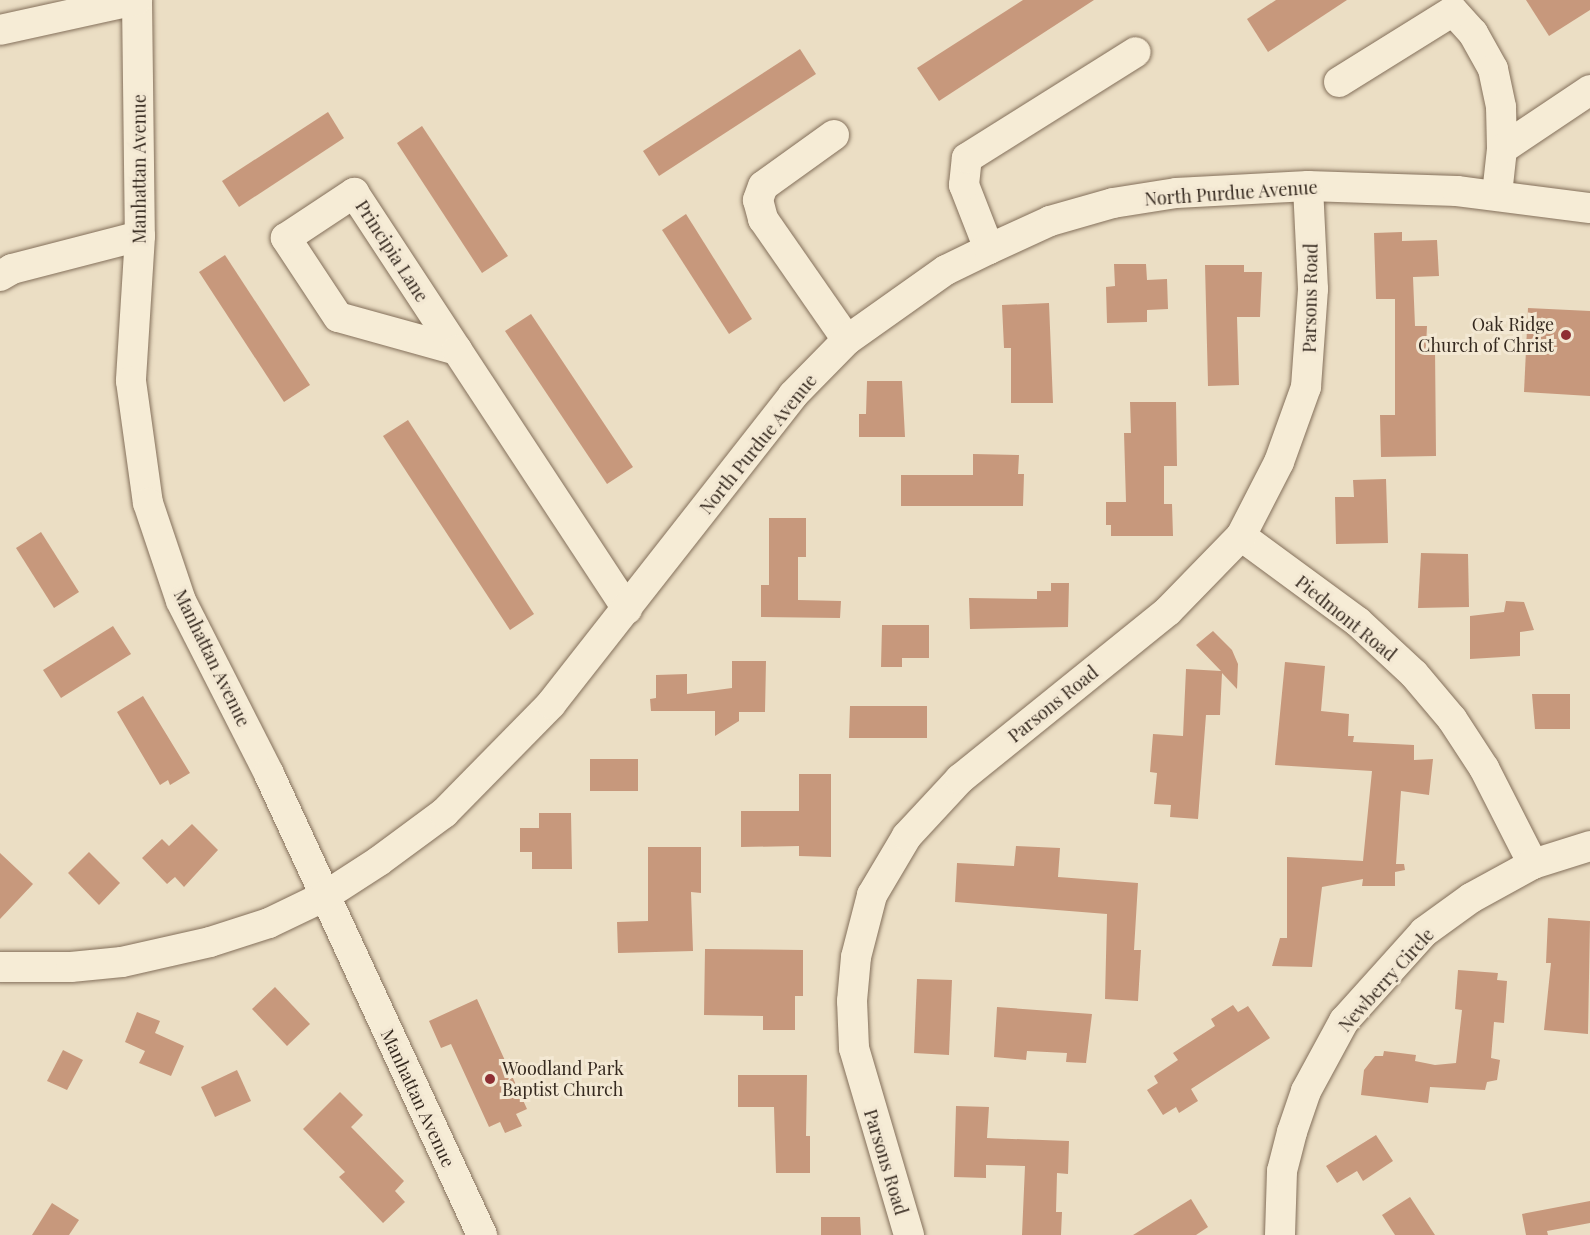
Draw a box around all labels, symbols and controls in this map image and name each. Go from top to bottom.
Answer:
street label: Manhattan Avenue [128,94,150,244]
street label: North Purdue Avenue [1143,176,1319,210]
street label: Principia Lane [351,196,433,306]
street label: Parsons Road [1298,243,1322,353]
place label: Oak Ridge Church of Christ [1418,314,1554,356]
marker: Oak Ridge Church of Christ [1559,328,1573,342]
street label: North Purdue Avenue [695,369,821,519]
street label: Piedmont Road [1291,571,1401,665]
street label: Manhattan Avenue [169,586,255,730]
street label: Parsons Road [1004,661,1102,747]
street label: Newberry Circle [1334,924,1438,1036]
street label: Manhattan Avenue [376,1025,460,1171]
place label: Woodland Park Baptist Church [502,1058,624,1100]
marker: Woodland Park Baptist Church [483,1072,497,1086]
street label: Parsons Road [860,1106,912,1218]

